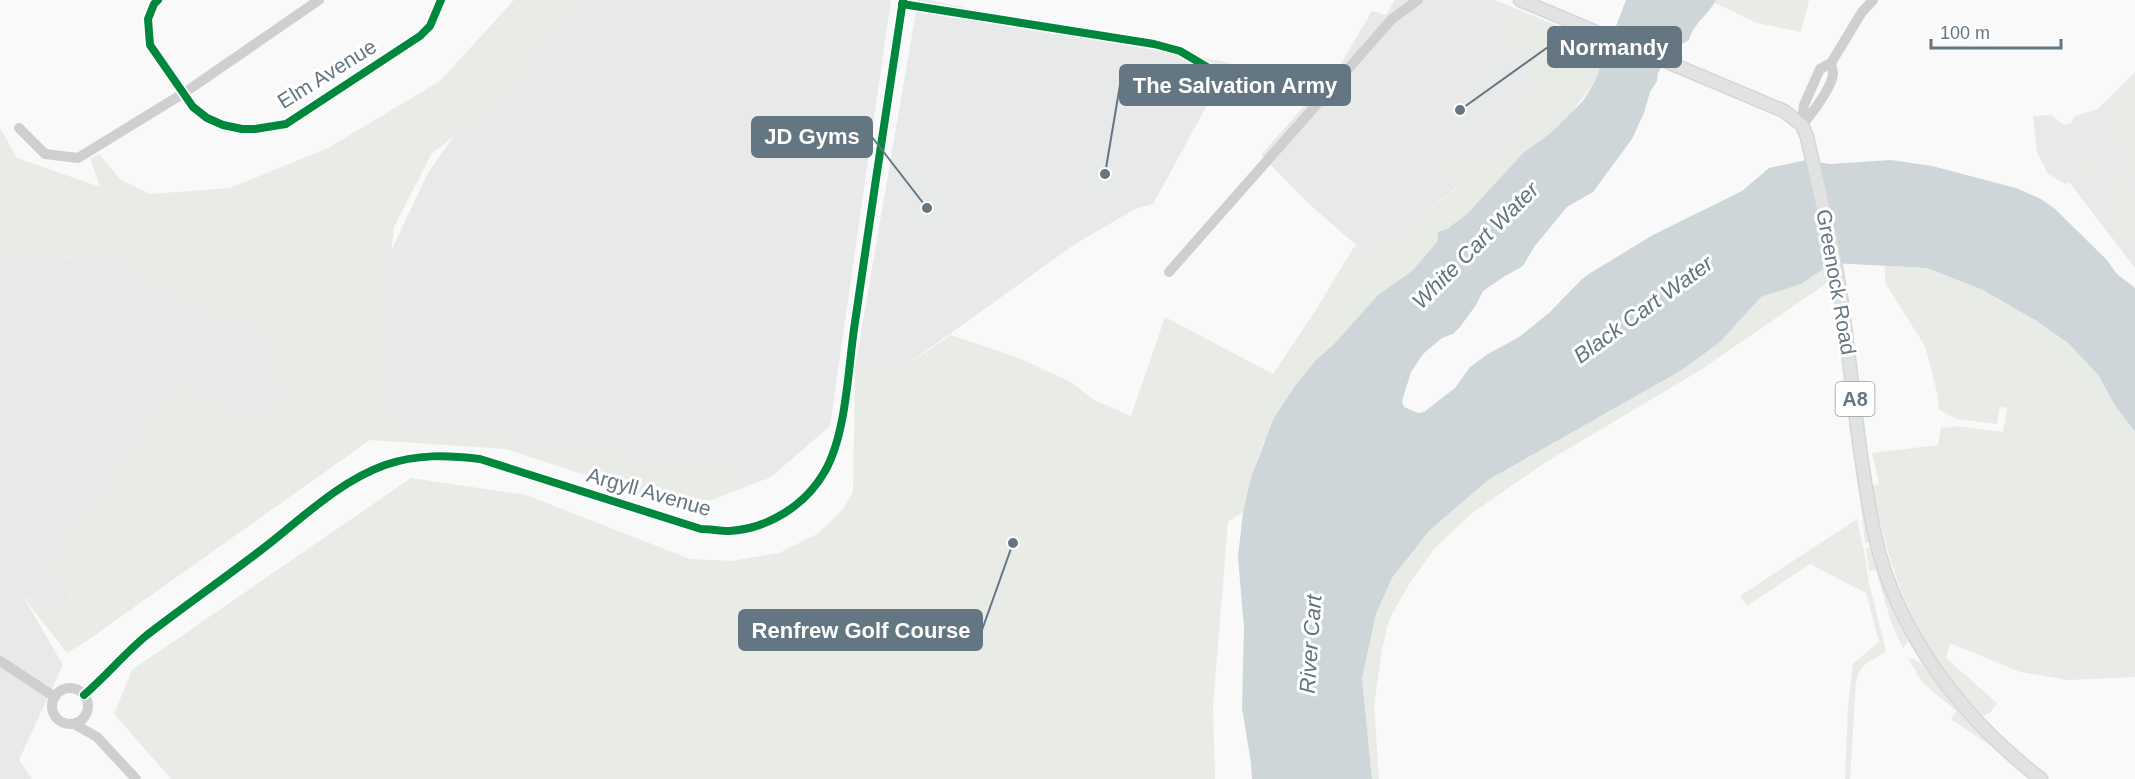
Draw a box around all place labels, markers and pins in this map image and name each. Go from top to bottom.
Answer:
callout: Normandy [1548,27,1681,67]
callout: The Salvation Army [1120,65,1350,105]
callout: JD Gyms [752,117,872,157]
callout: Renfrew Golf Course [739,610,982,650]

